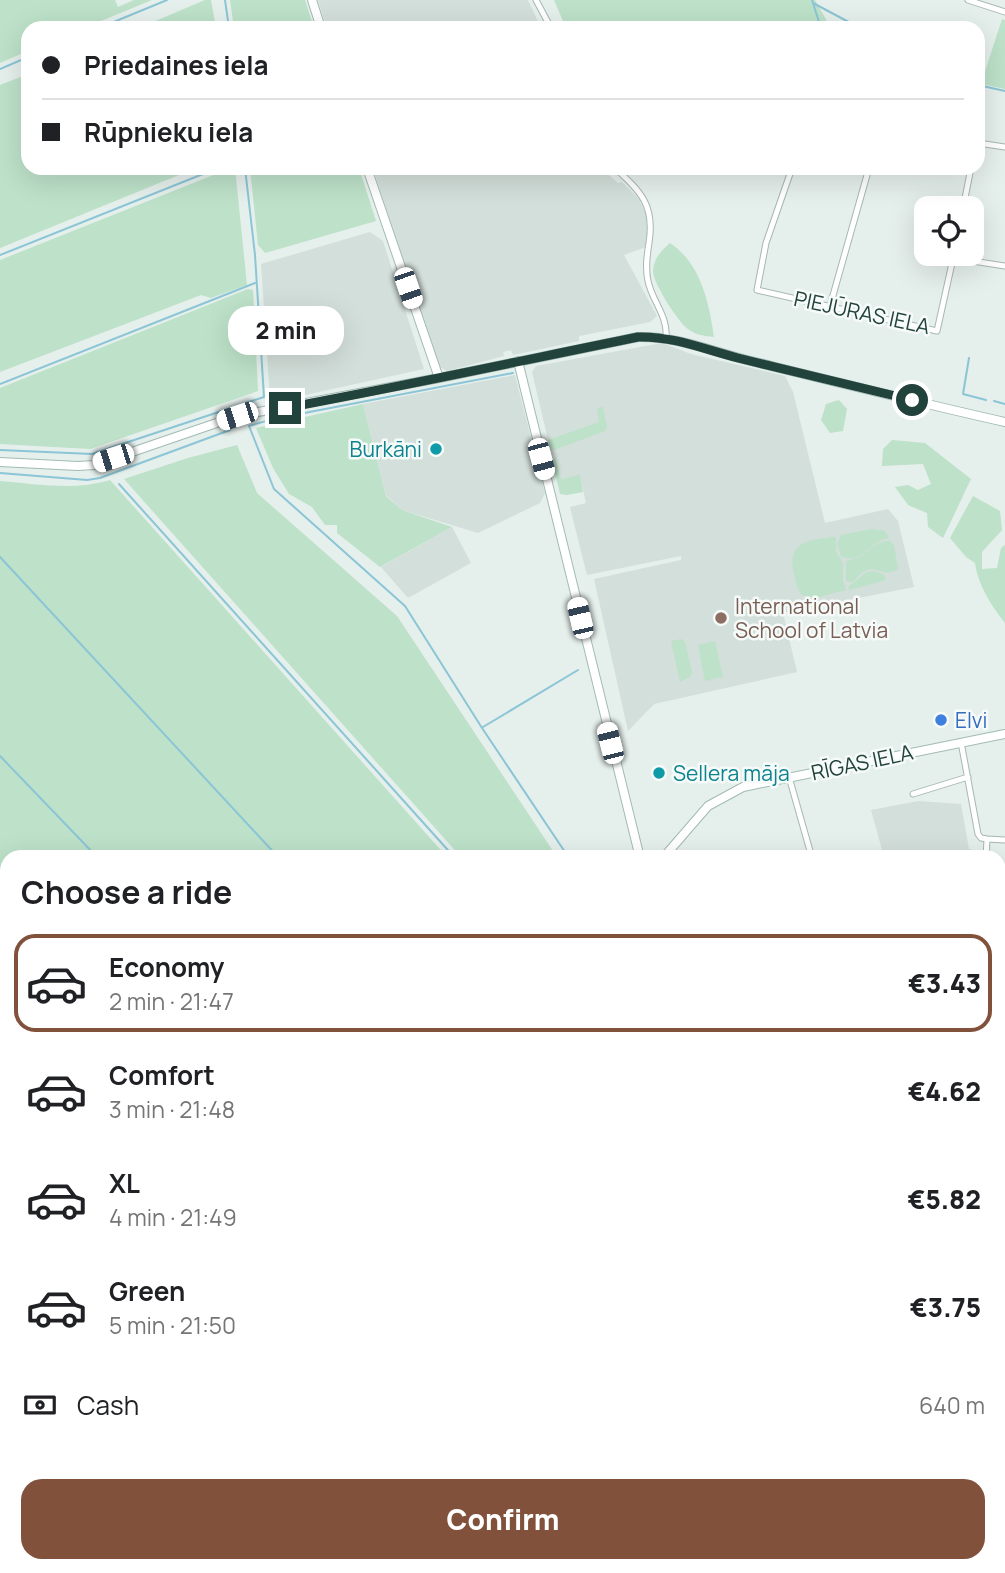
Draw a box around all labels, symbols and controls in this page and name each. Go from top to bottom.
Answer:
text: Priedaines iela [84,47,268,83]
text: Rūpnieku iela [84,114,253,150]
map controls [914,196,984,266]
button: locate [914,196,984,266]
car [392,265,425,311]
street label: PIEJŪRAS IELA [791,284,933,340]
callout: 2 min [227,306,343,356]
text: 2 min [256,314,317,346]
route start [896,384,928,416]
route end [269,392,301,424]
car [214,400,261,432]
place label: Burkāni [350,435,422,463]
car [526,436,557,482]
marker: Burkāni [428,441,444,457]
car [90,442,137,474]
place label: International School of Latvia [735,592,888,644]
car [566,595,595,641]
marker: International School of Latvia [713,610,729,626]
place label: Elvi [955,706,987,734]
marker: Elvi [933,712,949,728]
car [595,720,626,766]
street label: RĪGAS IELA [808,738,916,786]
place label: Sellera māja [673,759,790,787]
marker: Sellera māja [651,765,667,781]
text: Choose a ride [21,870,232,914]
text: Economy [109,949,224,985]
icon: car [25,952,88,1015]
text: €3.43 [908,965,981,1001]
text: 2 min · 21:47 [109,985,234,1017]
text: Comfort [109,1057,215,1093]
icon: car [25,1060,88,1123]
text: €4.62 [908,1073,981,1109]
text: 3 min · 21:48 [109,1093,235,1125]
text: XL [109,1165,140,1201]
icon: car [25,1168,88,1231]
text: €5.82 [907,1181,981,1217]
text: 4 min · 21:49 [109,1201,237,1233]
text: Green [109,1273,185,1309]
icon: car [25,1276,88,1339]
text: €3.75 [910,1289,981,1325]
text: 5 min · 21:50 [109,1309,236,1341]
icon: cash [21,1386,59,1424]
text: Cash [77,1387,139,1423]
text: 640 m [919,1389,985,1421]
button: Confirm [21,1479,985,1559]

